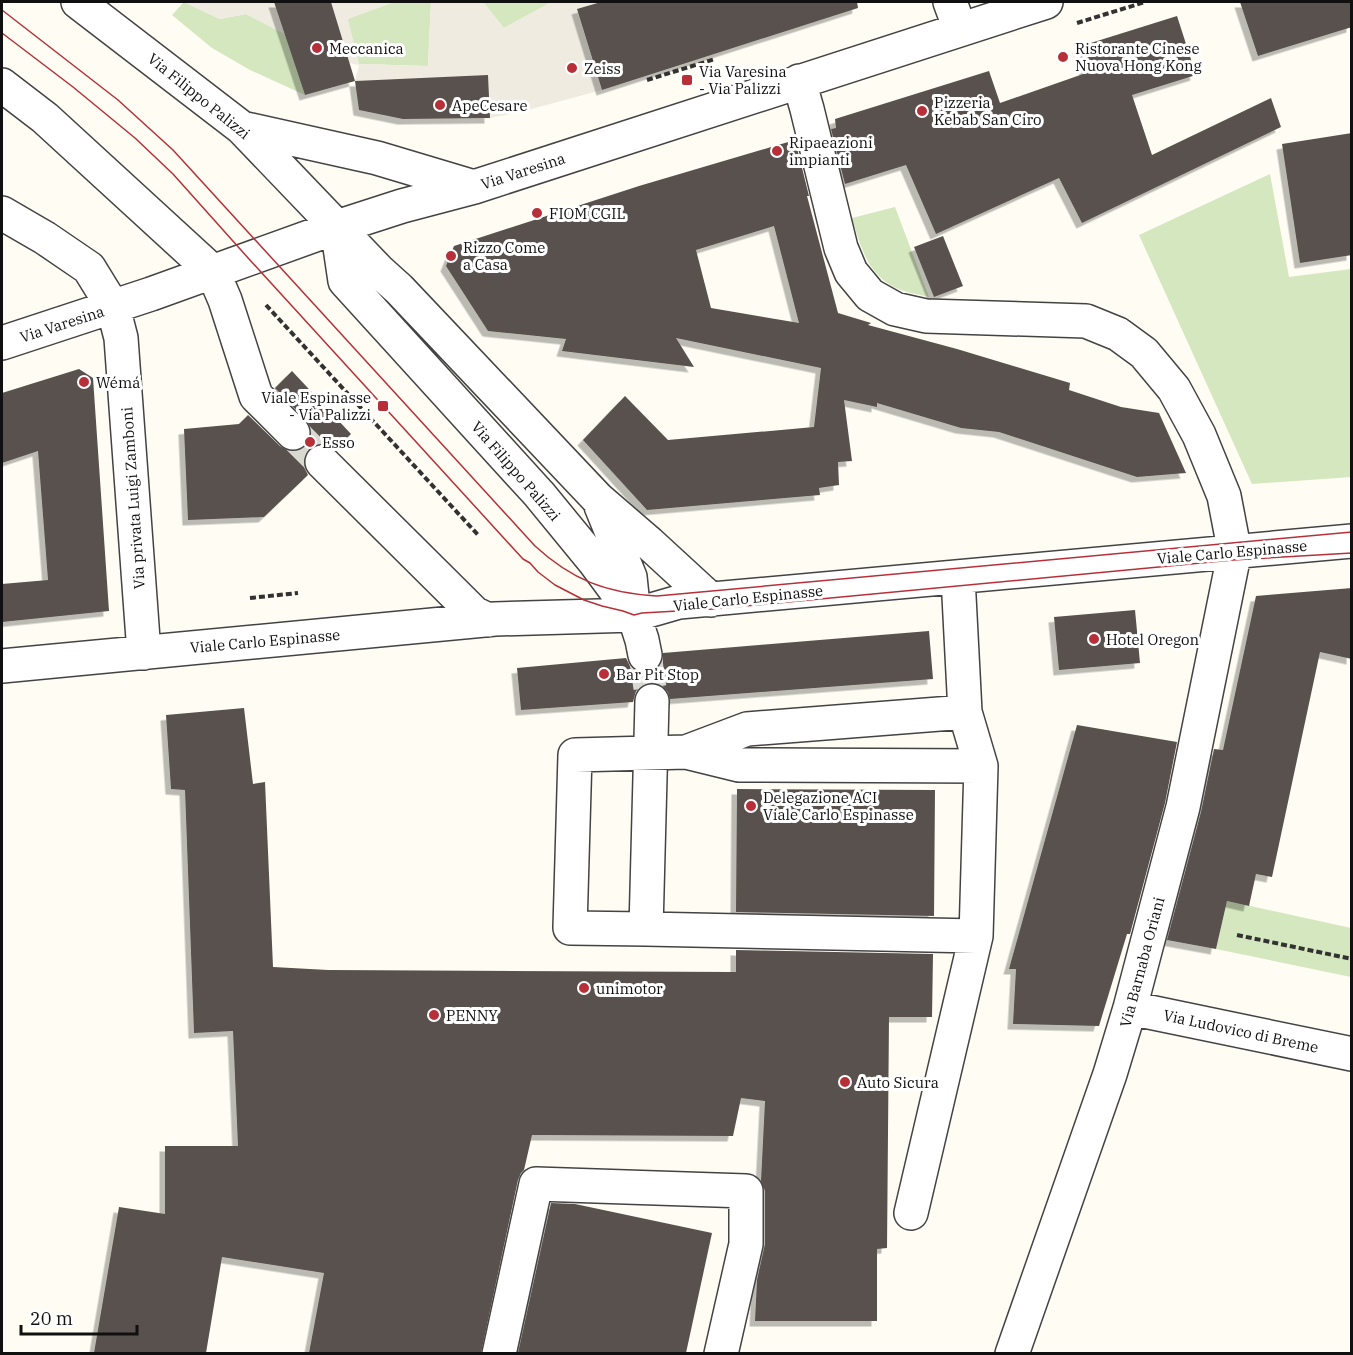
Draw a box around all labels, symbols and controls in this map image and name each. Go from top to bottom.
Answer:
place label: Meccanica [329,39,404,58]
place label: Ristorante Cinese Nuova Hong Kong [1075,39,1202,75]
marker: Meccanica [310,41,324,55]
street label: Via Filippo Palizzi [144,49,254,143]
marker: Ristorante Cinese Nuova Hong Kong [1056,50,1070,64]
place label: Zeiss [584,59,621,78]
marker: Zeiss [565,61,579,75]
place label: Via Varesina - Via Palizzi [699,62,787,98]
marker: Via Varesina - Via Palizzi [680,73,694,87]
place label: Pizzeria Kebab San Ciro [934,93,1042,129]
place label: ApeCesare [452,96,528,115]
marker: ApeCesare [433,98,447,112]
marker: Pizzeria Kebab San Ciro [915,104,929,118]
place label: Ripaeazioni impianti [789,133,873,169]
marker: Ripaeazioni impianti [770,144,784,158]
street label: Via Varesina [478,148,568,194]
place label: FIOM CGIL [549,204,625,223]
marker: FIOM CGIL [530,206,544,220]
place label: Rizzo Come a Casa [463,238,545,274]
marker: Rizzo Come a Casa [444,249,458,263]
street label: Via Varesina [17,301,107,347]
place label: Wémá [96,373,140,392]
marker: Wémá [77,375,91,389]
place label: Viale Espinasse - Via Palizzi [261,388,371,424]
marker: Viale Espinasse - Via Palizzi [376,399,390,413]
street label: Via privata Luigi Zamboni [117,406,149,590]
street label: Via Filippo Palizzi [467,417,565,525]
place label: Esso [322,433,355,452]
marker: Esso [303,435,317,449]
street label: Viale Carlo Espinasse [1156,536,1308,568]
street label: Viale Carlo Espinasse [672,581,824,615]
street label: Viale Carlo Espinasse [189,625,341,657]
place label: Hotel Oregon [1106,630,1200,649]
marker: Hotel Oregon [1087,632,1101,646]
place label: Bar Pit Stop [616,665,699,684]
marker: Bar Pit Stop [597,667,611,681]
place label: Delegazione ACI Viale Carlo Espinasse [763,788,914,824]
marker: Delegazione ACI Viale Carlo Espinasse [744,799,758,813]
street label: Via Barnaba Oriani [1115,895,1169,1029]
place label: unimotor [596,979,663,998]
marker: unimotor [577,981,591,995]
street label: Via Ludovico di Breme [1162,1005,1320,1057]
place label: PENNY [446,1006,498,1025]
marker: PENNY [427,1008,441,1022]
place label: Auto Sicura [857,1073,939,1092]
marker: Auto Sicura [838,1075,852,1089]
scale bar [21,1298,136,1336]
text: 20 m [30,1307,73,1330]

